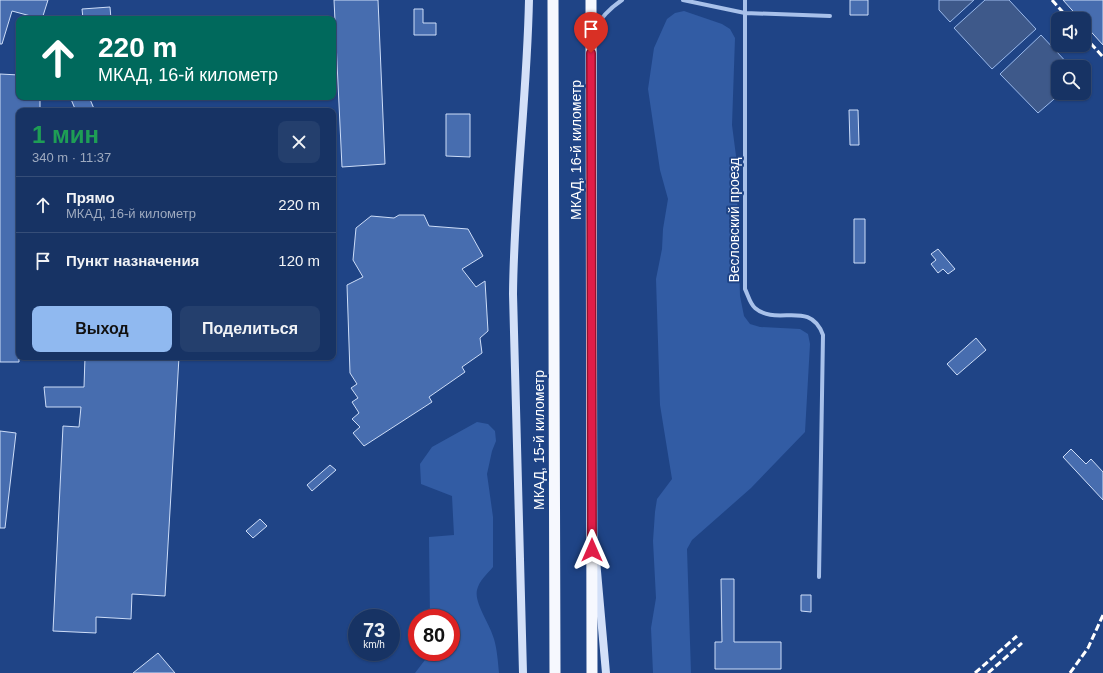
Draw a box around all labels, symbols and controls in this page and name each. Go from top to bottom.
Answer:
pin [574,12,608,53]
map controls [1051,12,1091,100]
button: sound [1051,12,1091,52]
icon: arrive [580,18,602,40]
icon: ahead [32,32,84,84]
text: 220 m [98,32,177,63]
button: search [1051,60,1091,100]
text: МКАД, 16-й километр [98,65,278,85]
street label: МКАД, 16-й километр [568,80,584,220]
text: 1 мин [32,121,99,148]
button: close [278,121,320,163]
text: 340 m · 11:37 [32,150,111,165]
street label: Весловский проезд [726,157,742,283]
text: Прямо [66,189,115,206]
icon: ahead [32,194,54,216]
text: 220 m [278,196,320,213]
text: МКАД, 16-й километр [66,206,196,221]
icon: arrive [32,250,54,272]
text: Пункт назначения [66,252,199,269]
text: 120 m [278,252,320,269]
button: Выход [32,306,172,352]
button: Поделиться [180,306,320,352]
street label: МКАД, 15-й километр [531,370,547,510]
position arrow [571,529,613,571]
speed limit sign: 80 [408,609,460,661]
text: 73 [363,619,385,641]
text: km/h [363,639,385,650]

